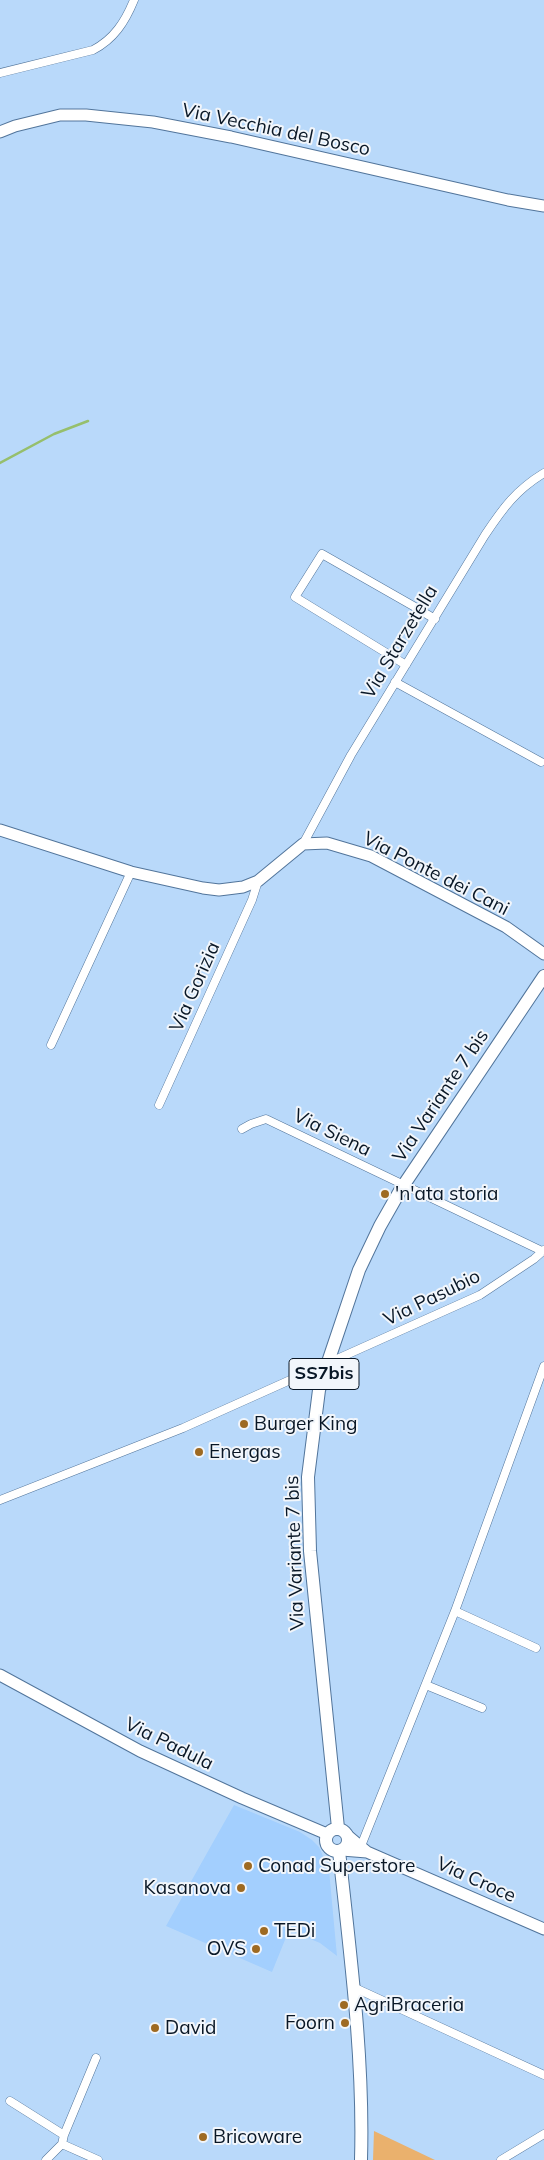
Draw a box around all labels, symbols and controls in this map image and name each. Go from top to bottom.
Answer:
street label: Via Vecchia del Bosco [180,99,372,161]
street label: Via Starzetella [357,581,443,703]
street label: Via Ponte dei Cani [359,827,513,921]
street label: Via Gorizia [165,938,225,1036]
street label: Via Variante 7 bis [388,1025,494,1167]
street label: Via Siena [290,1104,374,1162]
place label: 'n'ata storia [395,1183,498,1205]
marker: 'n'ata storia [379,1188,391,1200]
street label: Via Pasubio [380,1265,484,1331]
road number: SS7bis [289,1358,359,1390]
place label: Burger King [254,1413,357,1435]
marker: Burger King [238,1418,250,1430]
place label: Energas [209,1441,281,1463]
marker: Energas [193,1446,205,1458]
street label: Via Variante 7 bis [281,1475,309,1631]
street label: Via Padula [121,1713,217,1775]
street label: Via Croce [433,1852,519,1908]
place label: Conad Superstore [258,1855,415,1877]
marker: Conad Superstore [242,1860,254,1872]
place label: Kasanova [144,1877,231,1899]
marker: Kasanova [235,1882,247,1894]
place label: TEDi [274,1920,315,1942]
marker: TEDi [258,1925,270,1937]
place label: OVS [207,1938,246,1960]
marker: OVS [250,1943,262,1955]
place label: AgriBraceria [354,1994,464,2016]
marker: AgriBraceria [338,1999,350,2011]
place label: Foorn [285,2012,335,2034]
place label: David [165,2017,217,2039]
marker: Foorn [339,2017,351,2029]
marker: David [149,2022,161,2034]
place label: Bricoware [213,2126,302,2148]
marker: Bricoware [197,2131,209,2143]

